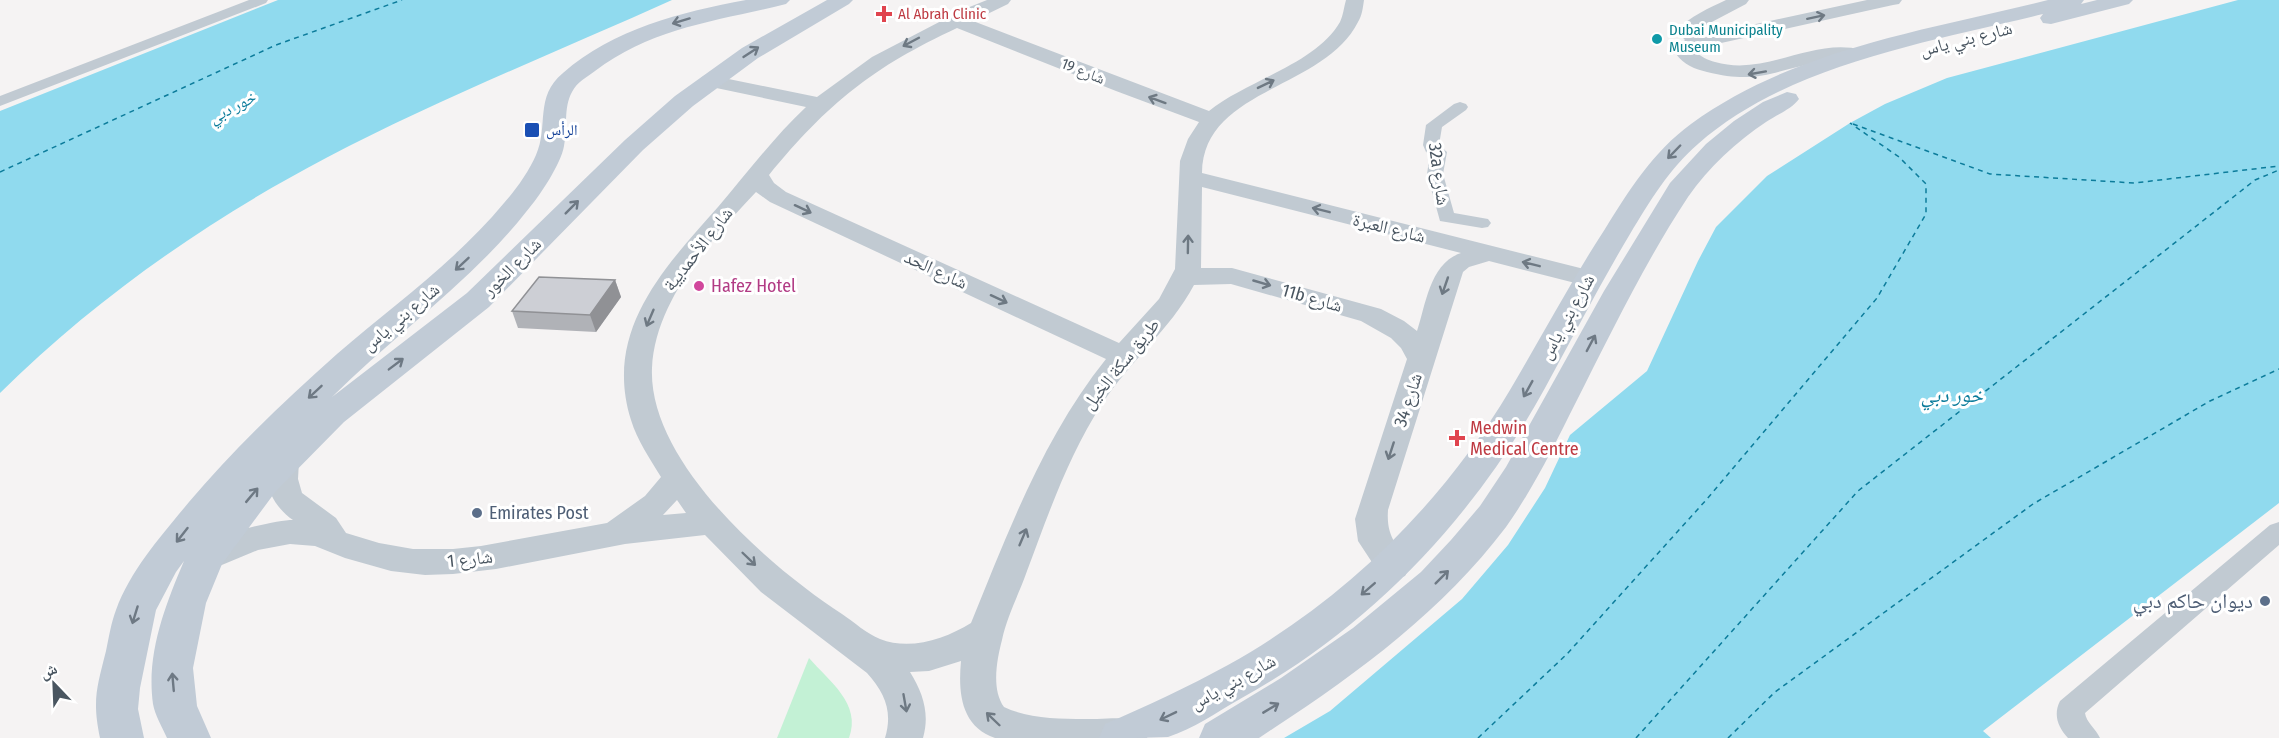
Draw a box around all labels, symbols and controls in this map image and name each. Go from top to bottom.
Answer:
marker: Al Abrah Clinic [875,5,893,23]
place label: Al Abrah Clinic [898,5,987,23]
one-way arrow [1806,11,1825,22]
one-way arrow [672,17,691,28]
street label: شارع بني ياس [1918,17,2015,65]
place label: Dubai Municipality Museum [1669,21,1783,56]
marker: Dubai Municipality Museum [1650,32,1664,46]
one-way arrow [902,37,920,48]
one-way arrow [742,46,759,58]
street label: شارع 19 [1058,54,1107,89]
one-way arrow [1748,67,1768,78]
one-way arrow [1256,78,1274,90]
water label: خور دبي [206,87,261,130]
one-way arrow [1148,94,1167,105]
marker: الرأس [523,121,541,139]
place label: الرأس [546,121,578,140]
street label: 32a شارع [1424,141,1454,207]
one-way arrow [1667,145,1682,160]
one-way arrow [565,200,580,214]
street label: شارع الأحمديية [658,203,738,295]
one-way arrow [794,203,812,215]
one-way arrow [1312,204,1331,216]
street label: شارع العبرة [1350,208,1428,248]
street label: شارع الخور [477,233,546,302]
one-way arrow [1182,235,1194,255]
street label: شارع الحد [901,246,971,294]
one-way arrow [454,256,469,271]
one-way arrow [1522,257,1541,269]
street label: شارع بني ياس [1535,270,1603,365]
place label: Hafez Hotel [711,275,796,297]
one-way arrow [1439,276,1450,294]
street label: شارع بني ياس [358,278,446,358]
one-way arrow [1252,278,1271,289]
marker: Hafez Hotel [692,279,706,293]
street label: 11b شارع [1279,279,1345,317]
one-way arrow [990,294,1008,306]
one-way arrow [644,308,655,327]
street label: طريق سكة الخيل [1078,314,1164,414]
one-way arrow [1586,334,1597,352]
one-way arrow [387,358,403,370]
street label: شارع 34 [1389,370,1427,430]
one-way arrow [1522,380,1534,397]
water label: خور دبي [1921,383,1983,411]
one-way arrow [308,385,323,400]
place label: Medwin Medical Centre [1470,417,1579,460]
marker: Medwin Medical Centre [1448,429,1466,447]
one-way arrow [1385,441,1396,460]
one-way arrow [245,488,259,503]
place label: Emirates Post [489,502,589,524]
marker: Emirates Post [470,506,484,520]
one-way arrow [176,526,189,542]
one-way arrow [1018,528,1029,547]
street label: شارع 1 [446,546,494,572]
one-way arrow [741,552,756,567]
one-way arrow [1434,569,1449,584]
one-way arrow [1361,582,1376,596]
place label: ديوان حاكم دبي [2133,588,2253,617]
marker: ديوان حاكم دبي [2258,594,2272,608]
one-way arrow [129,605,140,624]
street label: شارع بني ياس [1186,650,1281,718]
north arrow [24,654,84,714]
text: ش [37,659,60,683]
one-way arrow [168,673,179,693]
one-way arrow [899,693,910,712]
one-way arrow [1262,701,1279,713]
one-way arrow [1160,711,1178,723]
one-way arrow [986,712,1001,726]

